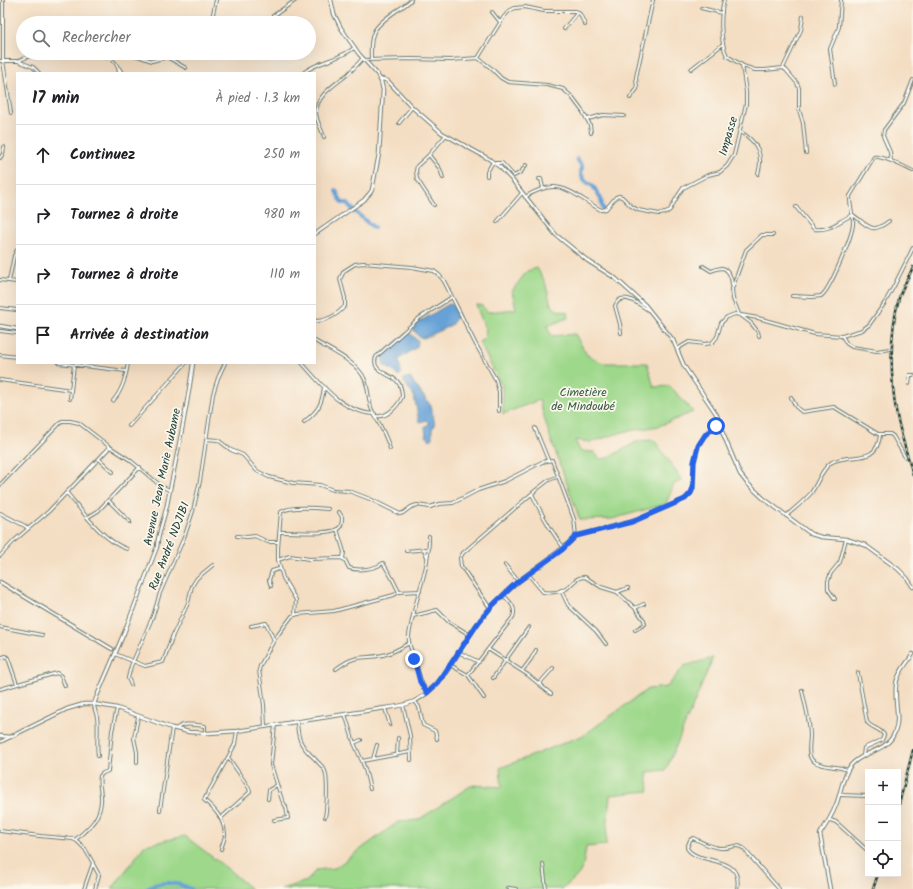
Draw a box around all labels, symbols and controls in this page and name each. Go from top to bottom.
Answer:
search box [16,16,316,60]
text: Rechercher [62,26,130,50]
icon: search [30,27,52,49]
text: 17 min [32,85,79,112]
text: À pied · 1.3 km [215,88,300,109]
street label: Impasse [714,114,743,158]
text: Continuez [70,143,135,167]
icon: ahead [32,144,54,166]
text: 250 m [263,144,300,165]
text: Tournez à droite [70,203,178,227]
icon: right [32,204,54,226]
text: 980 m [264,204,300,225]
text: Tournez à droite [70,263,178,287]
icon: right [32,264,54,286]
text: 110 m [270,264,300,285]
text: Arrivée à destination [70,323,209,347]
icon: arrive [32,324,54,346]
park label: Cimetière de Mindoubé [551,383,616,416]
street label: Avenue Jean Marie Aubame [139,406,186,548]
route start [707,417,725,435]
street label: Rue André NDJIBI [144,499,195,593]
route end [405,650,423,668]
map controls [865,769,901,877]
button: + [865,769,901,805]
button: − [865,805,901,841]
button: locate [865,841,901,877]

